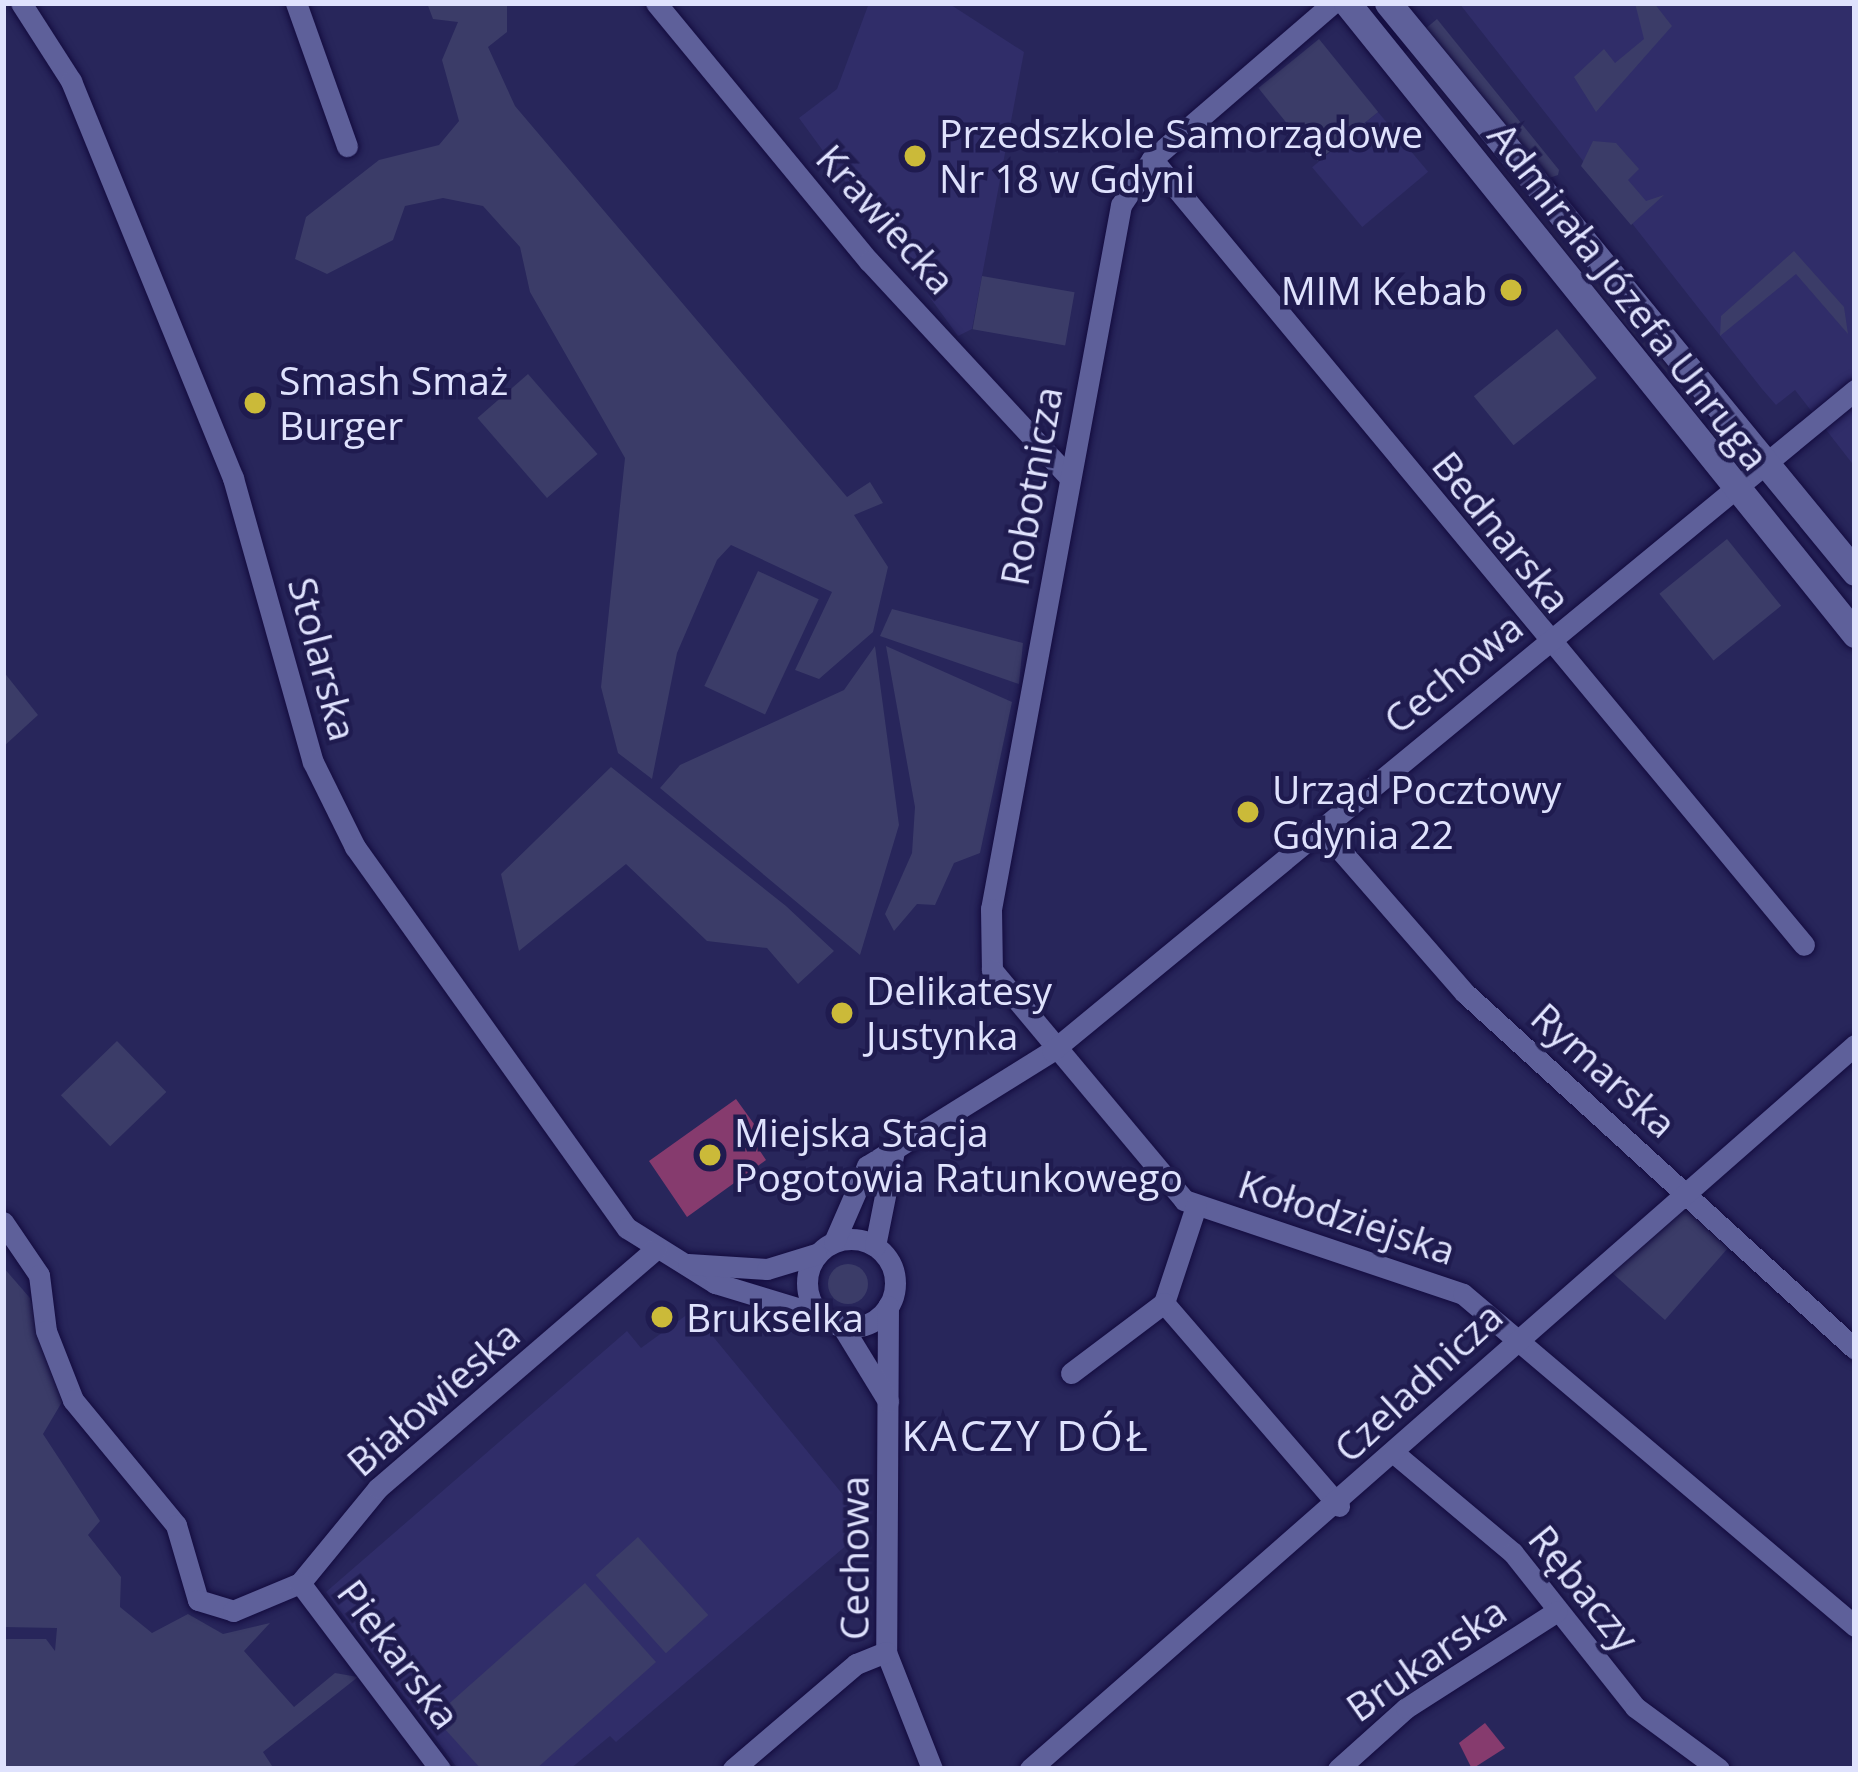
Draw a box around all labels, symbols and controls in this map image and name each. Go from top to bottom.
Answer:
place label: Przedszkole Samorządowe Nr 18 w Gdyni [939,111,1423,202]
street label: Admirała Józefa Unruga [1479,113,1779,479]
street label: Krawiecka [807,135,965,303]
marker: Przedszkole Samorządowe Nr 18 w Gdyni [902,143,928,169]
place label: MIM Kebab [1281,267,1487,313]
marker: MIM Kebab [1498,277,1524,303]
place label: Smash Smaż Burger [279,358,508,449]
street label: Robotnicza [990,383,1072,589]
marker: Smash Smaż Burger [242,390,268,416]
street label: Bednarska [1423,442,1581,622]
street label: Stolarska [279,572,367,746]
street label: Cechowa [1374,603,1532,743]
place label: Urząd Pocztowy Gdynia 22 [1272,767,1561,858]
marker: Urząd Pocztowy Gdynia 22 [1235,799,1261,825]
place label: Delikatesy Justynka [866,968,1052,1059]
street label: Rymarska [1522,993,1686,1147]
marker: Delikatesy Justynka [829,1000,855,1026]
place label: Miejska Stacja Pogotowia Ratunkowego [734,1110,1183,1201]
marker: Miejska Stacja Pogotowia Ratunkowego [697,1142,723,1168]
street label: Kołodziejska [1233,1160,1461,1274]
street label: Czeladnicza [1324,1292,1512,1472]
place label: Brukselka [686,1294,864,1340]
marker: Brukselka [649,1304,675,1330]
street label: Białowieska [337,1311,529,1485]
district label: KACZY DÓŁ [901,1410,1151,1460]
street label: Cechowa [831,1476,877,1640]
street label: Rębaczy [1519,1516,1649,1660]
street label: Piekarska [328,1570,470,1738]
street label: Brukarska [1337,1587,1515,1731]

